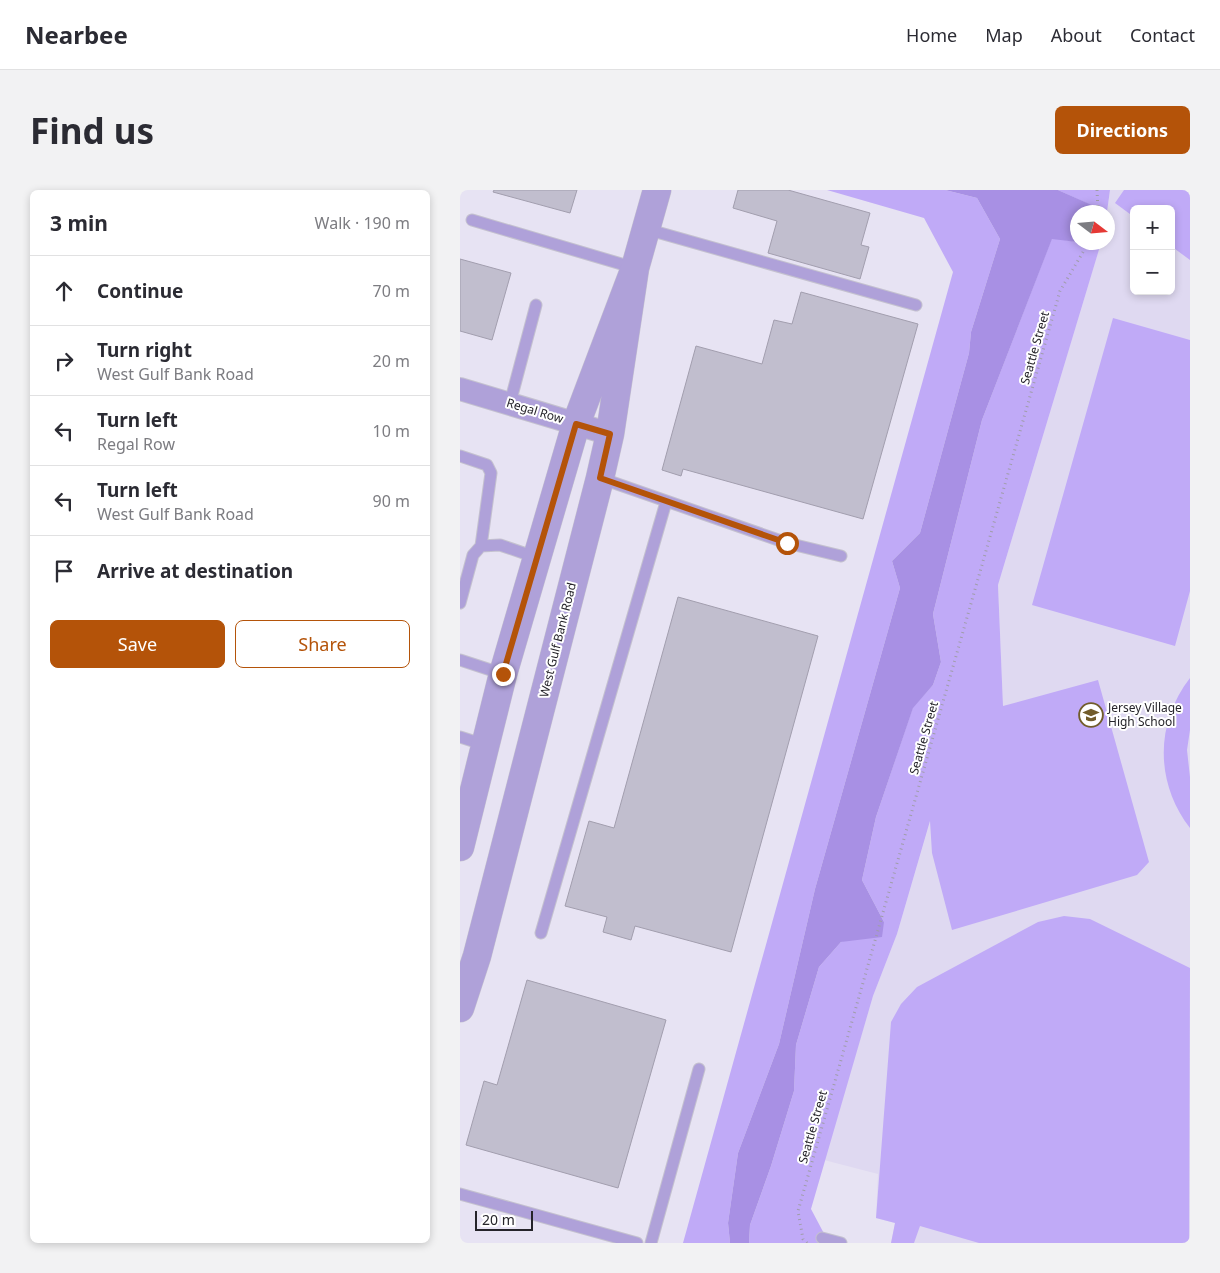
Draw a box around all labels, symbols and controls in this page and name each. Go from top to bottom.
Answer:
text: Nearbee [25,18,128,51]
text: Home [906,23,957,47]
text: Map [985,23,1023,47]
text: About [1051,23,1102,47]
text: Contact [1130,23,1195,47]
button: Directions [1055,106,1190,154]
text: Find us [30,107,154,154]
north arrow [1070,205,1115,250]
map controls [1130,205,1175,295]
button: + [1130,205,1175,250]
text: 3 min [50,209,108,237]
text: Walk · 190 m [315,212,410,234]
button: − [1130,250,1175,295]
icon: ahead [50,277,78,305]
text: Continue [97,278,183,304]
text: 70 m [373,280,410,302]
street label: Seattle Street [1016,309,1053,386]
text: Turn right [97,337,192,363]
icon: right [50,347,78,375]
text: 20 m [373,350,410,372]
text: West Gulf Bank Road [97,363,254,385]
street label: Regal Row [505,394,566,427]
text: Turn left [97,407,178,433]
icon: left [50,417,78,445]
text: 10 m [373,420,410,442]
text: Regal Row [97,433,175,455]
text: Turn left [97,477,178,503]
icon: left [50,487,78,515]
text: 90 m [373,490,410,512]
text: West Gulf Bank Road [97,503,254,525]
route start [776,532,799,555]
icon: arrive [50,557,78,585]
text: Arrive at destination [97,558,293,584]
street label: West Gulf Bank Road [535,581,580,699]
button: Save [50,620,225,668]
button: Share [235,620,410,668]
route end [492,663,515,686]
street label: Seattle Street [905,699,942,776]
place label: Jersey Village High School [1107,699,1182,730]
school or university icon: Jersey Village High School [1078,702,1104,728]
street label: Seattle Street [794,1088,831,1165]
scale bar [475,1208,532,1231]
text: 20 m [482,1210,515,1229]

